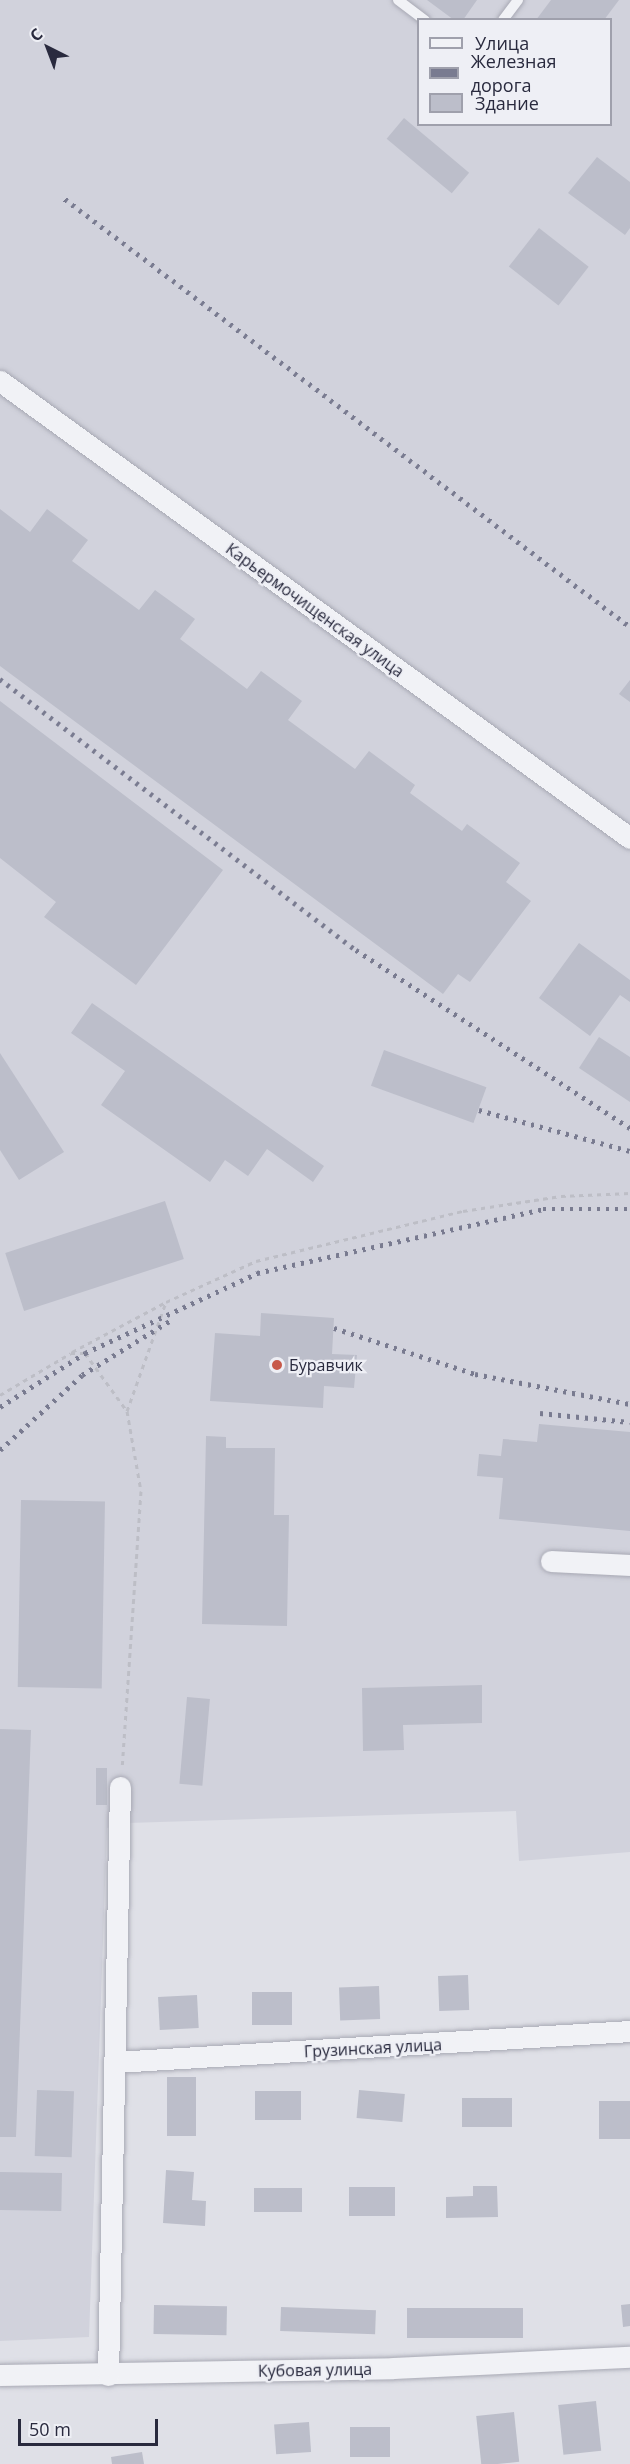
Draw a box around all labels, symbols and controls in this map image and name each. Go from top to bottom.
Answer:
north arrow [18,18,78,78]
legend [417,18,612,126]
text: С [25,23,47,46]
text: Улица [475,31,529,55]
text: Железная дорога [471,49,556,97]
text: Здание [475,91,539,115]
street label: Карьермочищенская улица [222,539,408,681]
place label: Буравчик [289,1355,363,1375]
marker: Буравчик [270,1358,284,1372]
street label: Грузинская улица [303,2035,443,2061]
street label: Кубовая улица [258,2359,372,2381]
scale bar [21,2407,160,2445]
text: 50 m [29,2417,71,2441]

